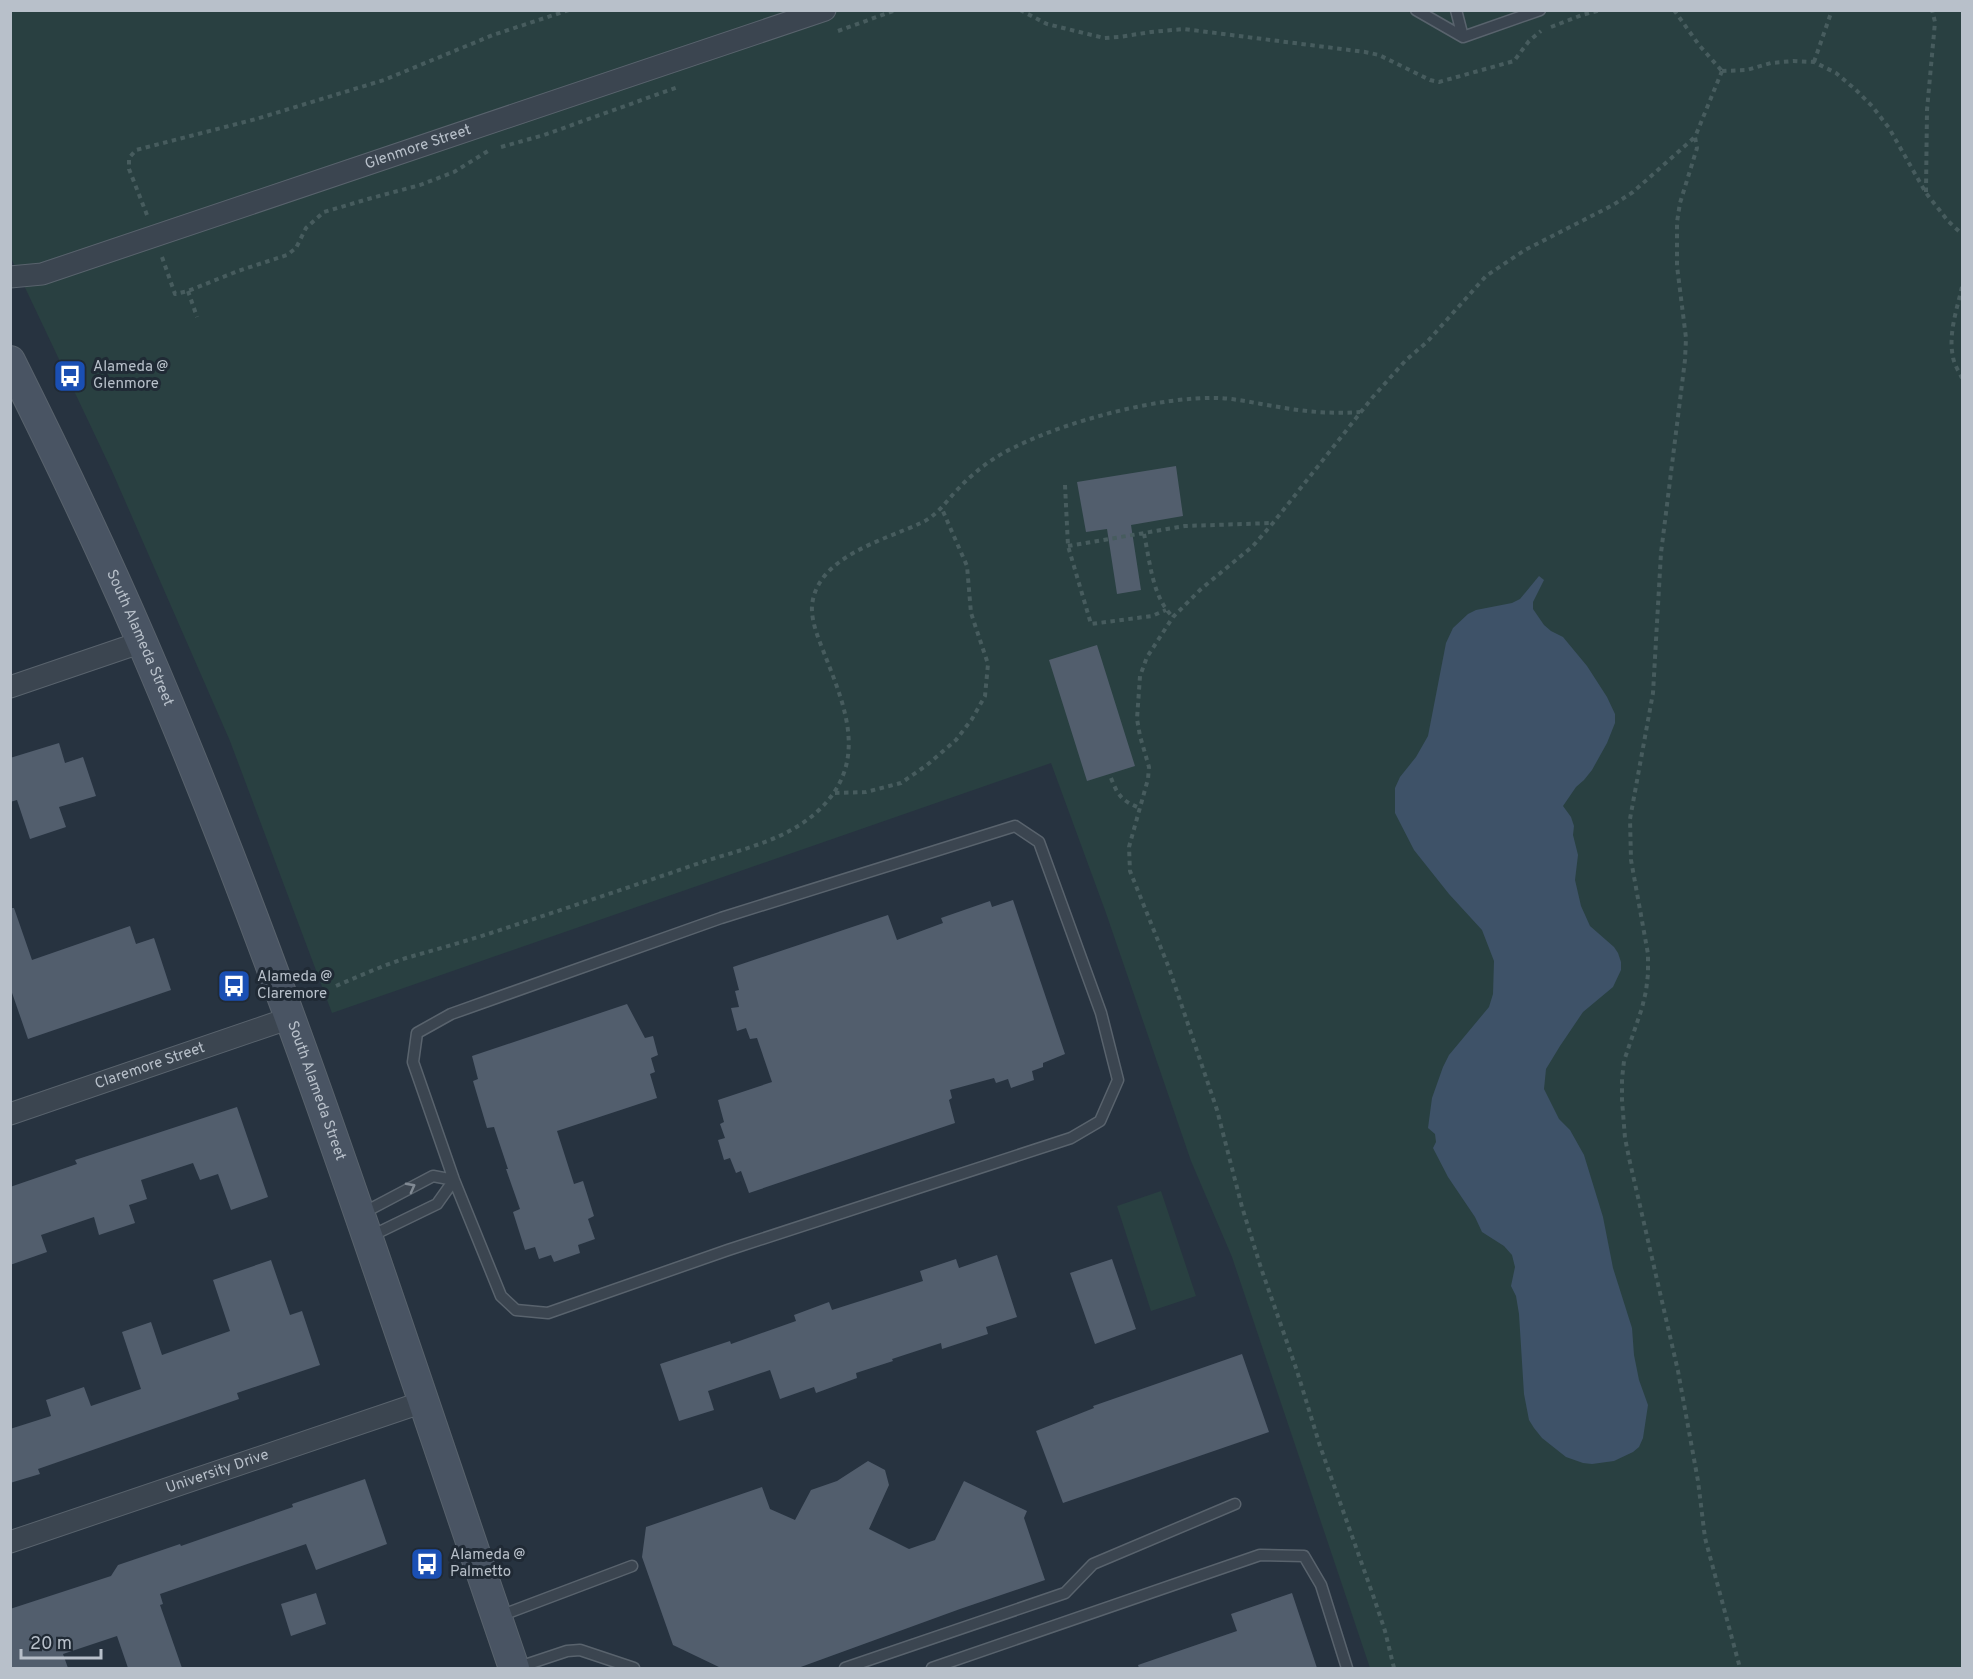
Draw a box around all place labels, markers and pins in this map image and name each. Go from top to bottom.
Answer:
bus stop icon: Alameda @ Glenmore [52,358,88,394]
place label: Alameda @ Glenmore [93,358,168,394]
bus stop icon: Alameda @ Claremore [216,968,252,1004]
place label: Alameda @ Claremore [257,968,332,1004]
bus stop icon: Alameda @ Palmetto [409,1546,445,1582]
place label: Alameda @ Palmetto [450,1546,525,1582]

